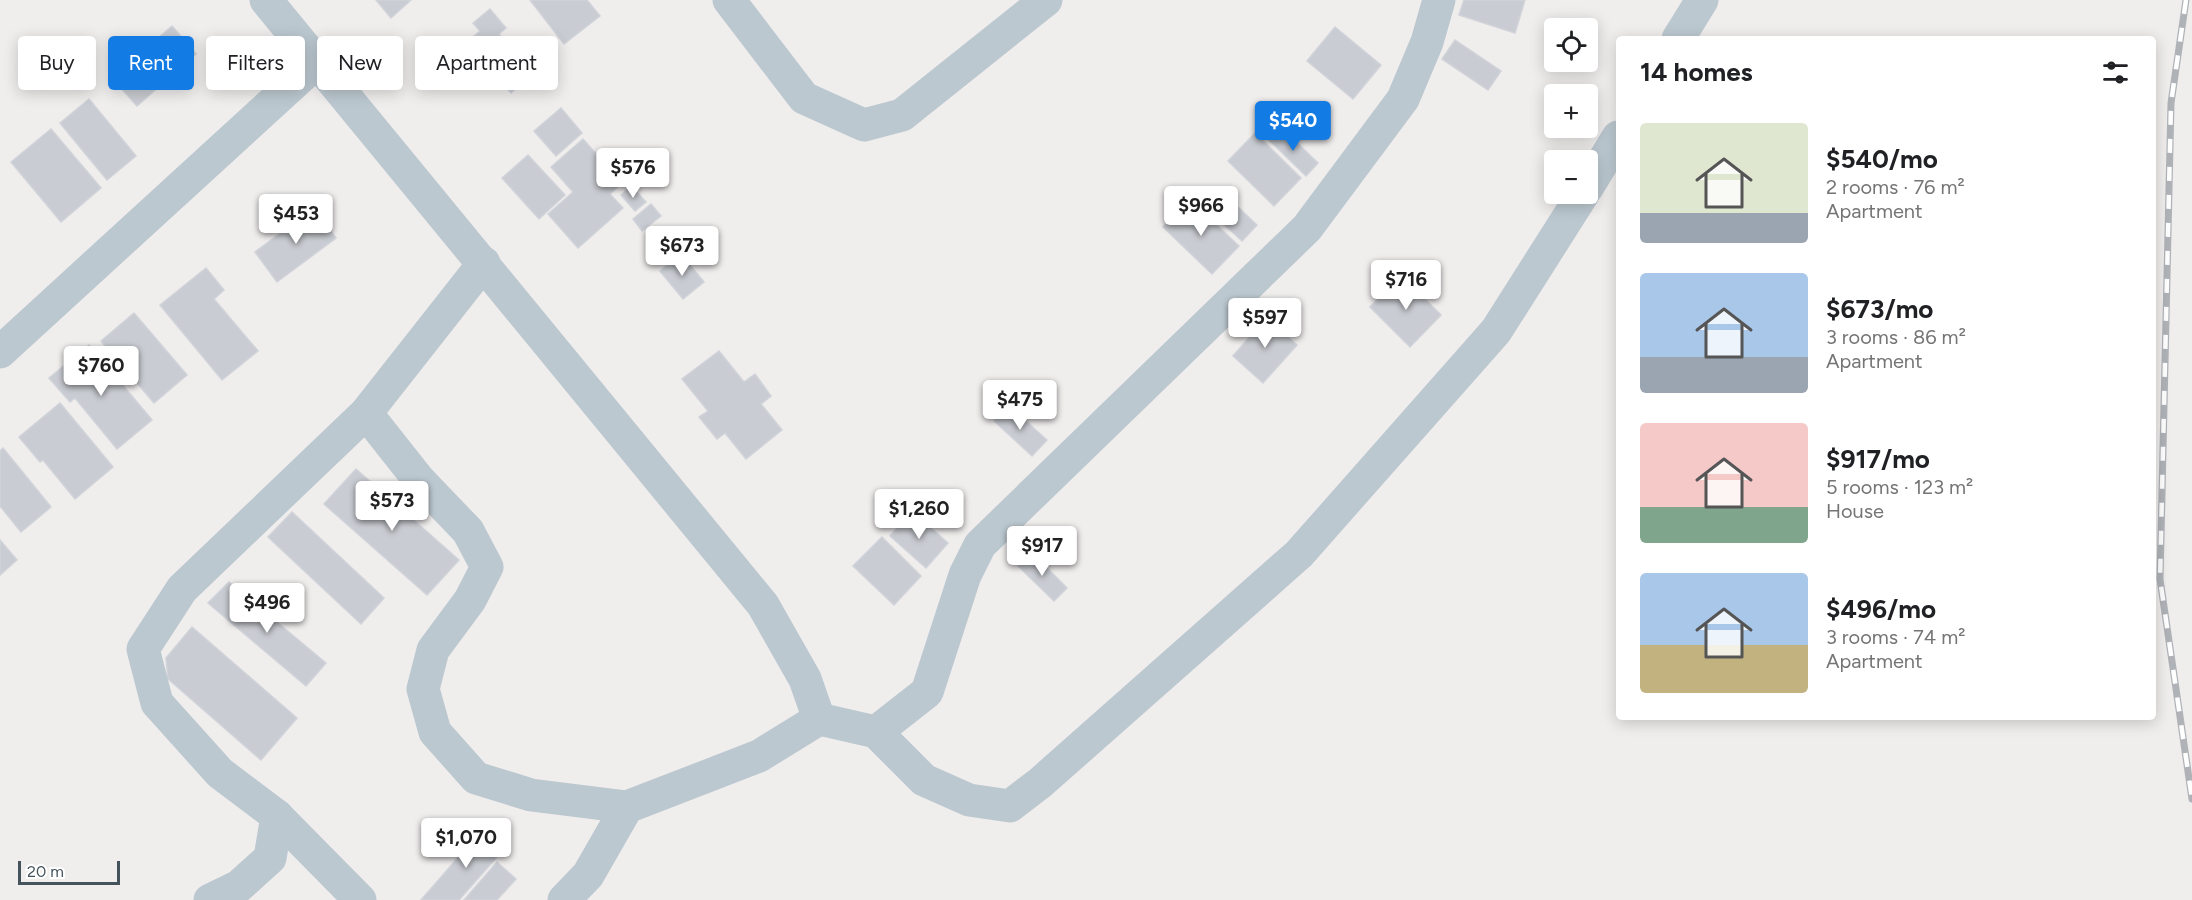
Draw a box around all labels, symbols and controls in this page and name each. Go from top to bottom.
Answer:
map controls [1544,18,1598,204]
button: locate [1544,18,1598,72]
chip: Buy [18,36,96,90]
chip: Rent [108,36,194,90]
chip: Filters [206,36,305,90]
chip: New [317,36,403,90]
chip: Apartment [415,36,558,90]
text: 14 homes [1640,56,1753,88]
icon: filters [2099,56,2132,89]
button: + [1544,84,1598,138]
pin: $540 [1257,101,1329,152]
text: $540 [1269,108,1317,132]
text: $540/mo [1826,143,1938,175]
icon: home [1688,147,1760,219]
pin: $576 [597,148,669,199]
button: − [1544,150,1598,204]
text: $576 [610,155,656,179]
text: 2 rooms · 76 m² [1826,175,1965,199]
pin: $966 [1165,186,1237,237]
text: $966 [1178,193,1224,217]
pin: $453 [260,194,332,245]
text: Apartment [1826,199,1923,223]
text: $453 [273,201,319,225]
pin: $673 [646,226,718,277]
text: $673 [660,233,704,257]
pin: $716 [1370,260,1442,311]
text: $716 [1385,267,1427,291]
text: $673/mo [1826,293,1933,325]
icon: home [1688,297,1760,369]
pin: $597 [1229,298,1301,349]
text: $597 [1242,305,1288,329]
text: 3 rooms · 86 m² [1826,325,1966,349]
pin: $760 [65,346,137,397]
text: Apartment [1826,349,1923,373]
text: $760 [78,353,124,377]
pin: $475 [984,380,1056,431]
text: $475 [997,387,1043,411]
text: $917/mo [1826,443,1930,475]
icon: home [1688,447,1760,519]
text: 5 rooms · 123 m² [1826,475,1973,499]
pin: $573 [356,481,428,532]
text: $573 [370,488,414,512]
pin: $1,260 [870,489,968,540]
text: $1,260 [889,496,949,520]
text: House [1826,499,1884,523]
pin: $917 [1006,526,1078,577]
text: $917 [1021,533,1063,557]
pin: $496 [231,583,303,634]
text: $496 [244,590,290,614]
text: $496/mo [1826,593,1936,625]
icon: home [1688,597,1760,669]
text: 3 rooms · 74 m² [1826,625,1965,649]
text: Apartment [1826,649,1923,673]
pin: $1,070 [417,818,515,869]
text: $1,070 [435,825,497,849]
scale bar [18,858,120,886]
text: 20 m [27,862,64,881]

